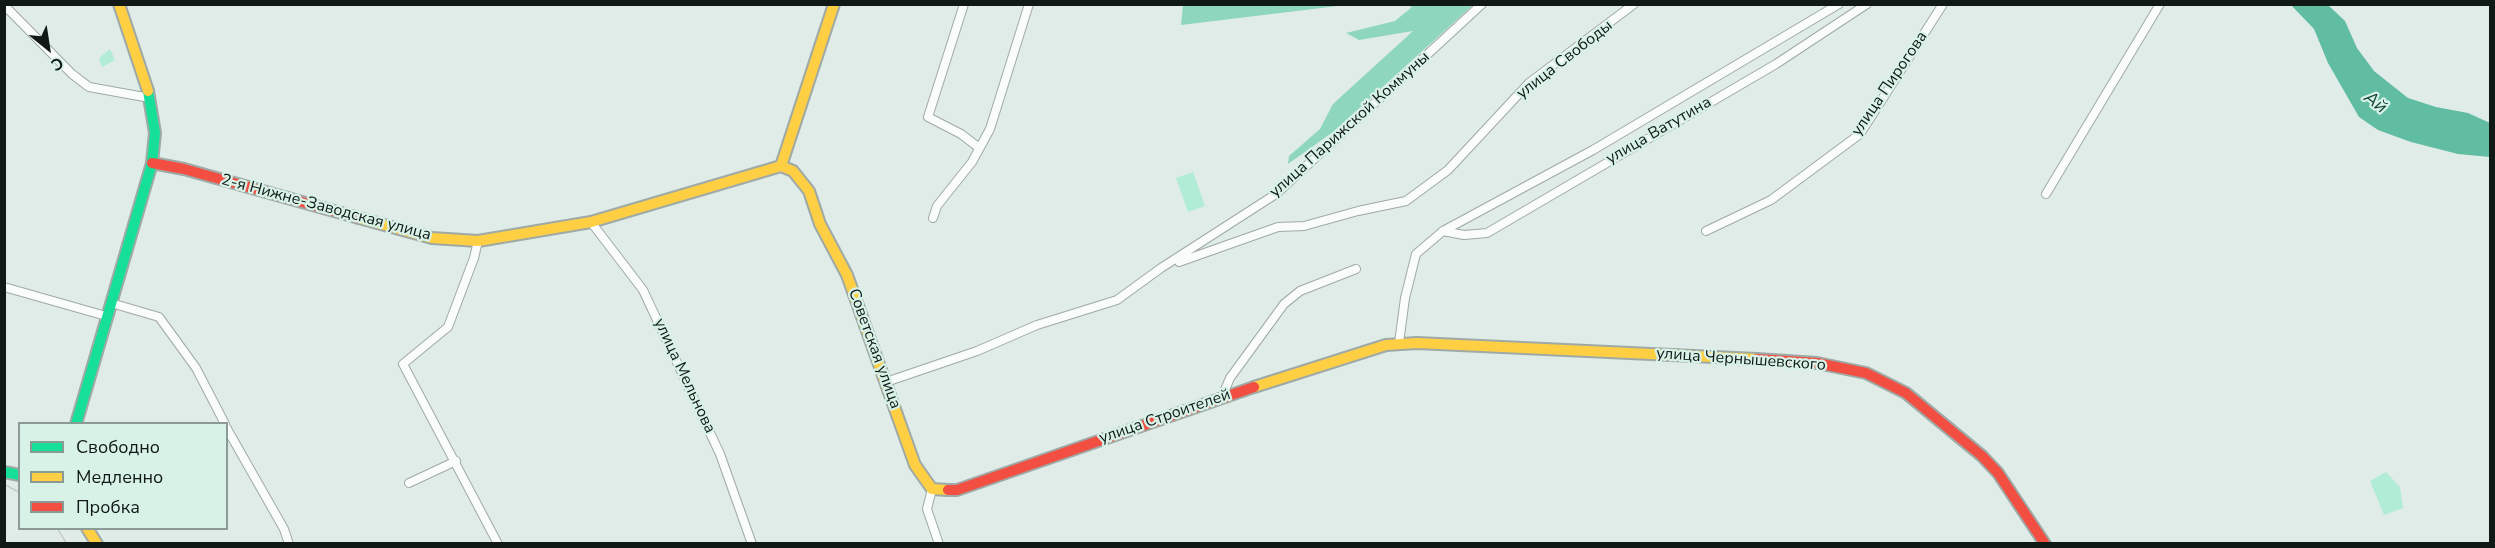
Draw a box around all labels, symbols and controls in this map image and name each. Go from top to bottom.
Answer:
street label: улица Свободы [1513,17,1617,103]
north arrow [18,18,78,78]
street label: улица Пирогова [1848,28,1932,140]
street label: улица Парижской Коммуны [1266,48,1434,202]
text: С [47,51,67,76]
water label: Ай [2359,87,2391,119]
street label: улица Ватутина [1603,93,1715,169]
street label: 2-я Нижне-Заводская улица [219,171,433,245]
street label: Советская улица [843,286,905,412]
street label: улица Мельнова [649,315,719,437]
street label: улица Чернышевского [1656,344,1826,376]
street label: улица Строителей [1097,386,1233,448]
legend [18,422,228,530]
text: Свободно [76,435,160,459]
text: Медленно [76,465,163,489]
text: Пробка [76,495,140,519]

